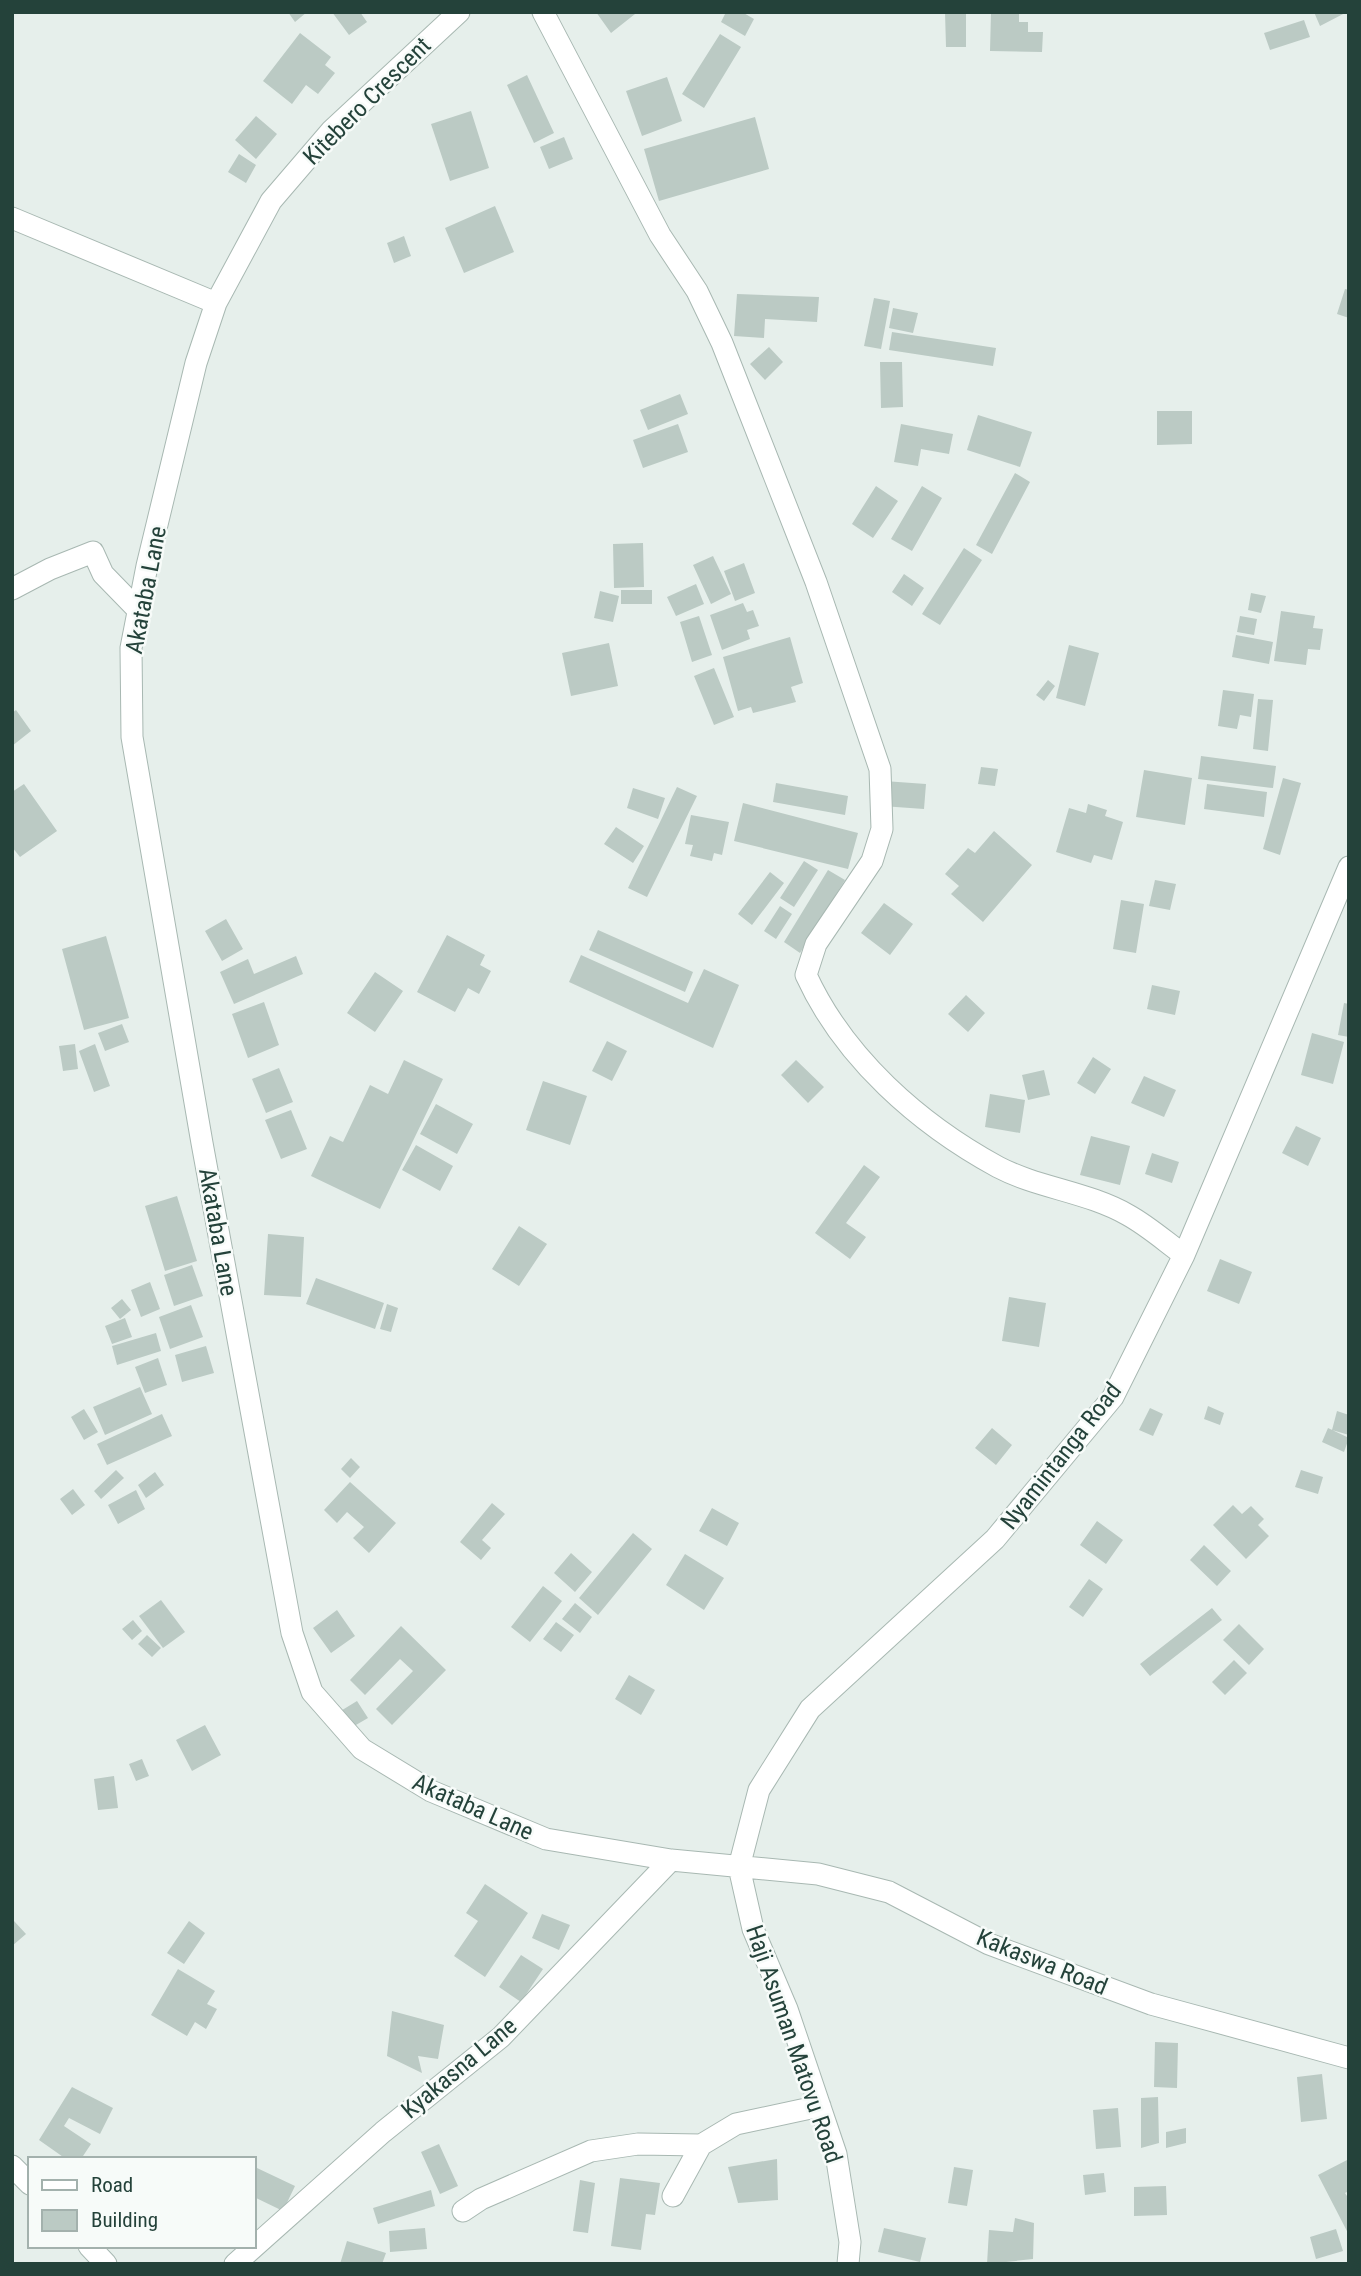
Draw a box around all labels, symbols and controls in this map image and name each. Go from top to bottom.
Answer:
street label: Kitebero Crescent [297,31,437,171]
street label: Akataba Lane [120,524,172,656]
street label: Akataba Lane [193,1166,243,1298]
street label: Nyamintanga Road [995,1377,1127,1535]
street label: Akataba Lane [408,1768,538,1846]
street label: Haji Asuman Matovu Road [740,1921,848,2167]
street label: Kakaswa Road [972,1923,1112,2001]
street label: Kyakasna Lane [396,2012,522,2124]
legend [28,2157,256,2248]
text: Road [91,2173,133,2197]
text: Building [91,2208,158,2232]

